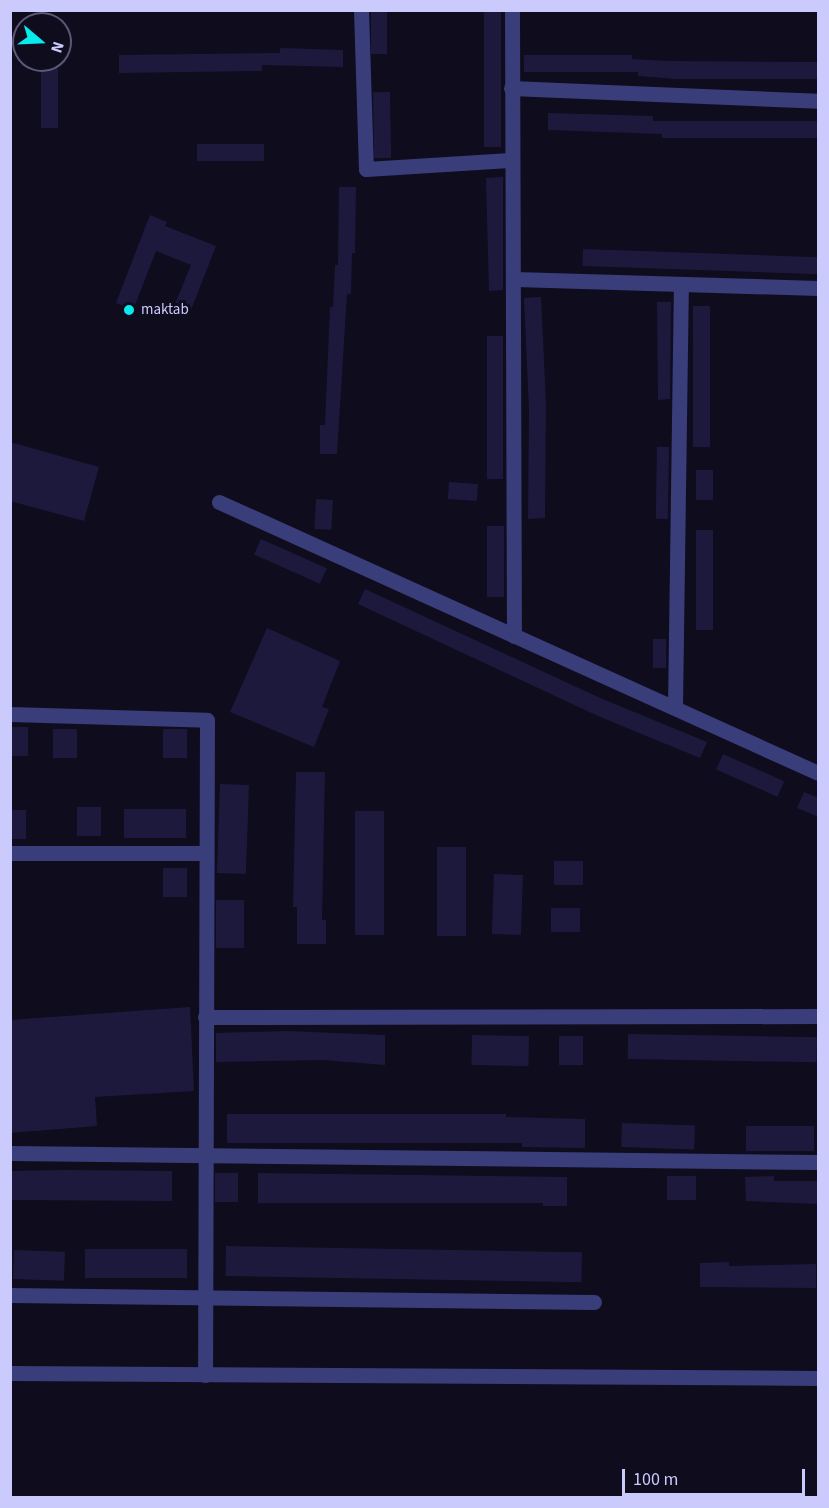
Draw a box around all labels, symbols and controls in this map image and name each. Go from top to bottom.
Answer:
north arrow [12,12,72,72]
text: N [45,39,69,56]
place label: maktab [141,301,189,319]
marker: maktab [122,303,136,317]
scale bar [625,1457,808,1495]
text: 100 m [633,1467,678,1492]

